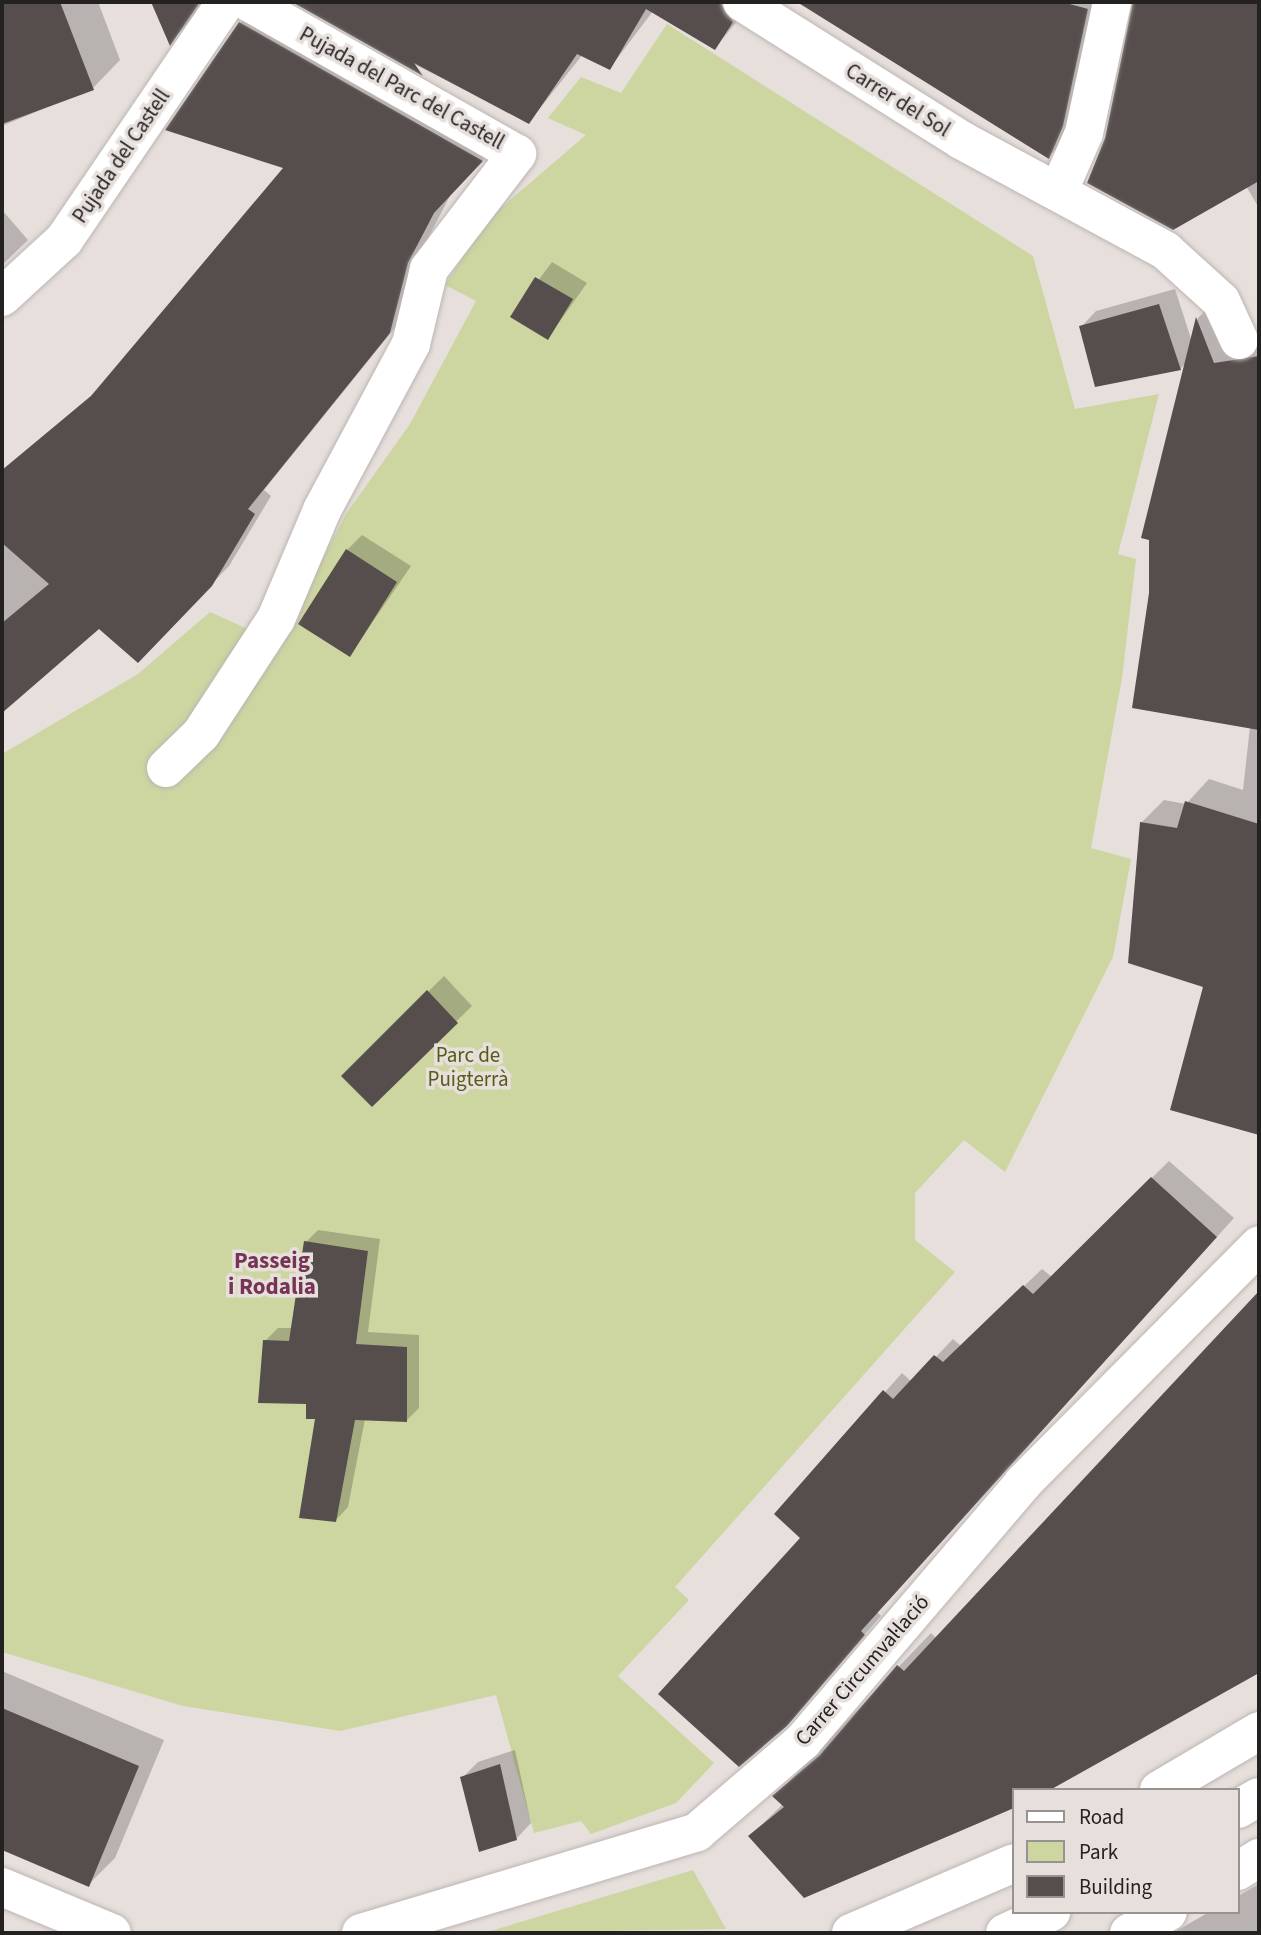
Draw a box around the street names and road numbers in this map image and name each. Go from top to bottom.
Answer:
street label: Pujada del Parc del Castell [295,21,509,155]
street label: Carrer del Sol [841,58,955,142]
street label: Pujada del Castell [67,84,175,228]
street label: Carrer Circumval·lació [790,1590,934,1750]

